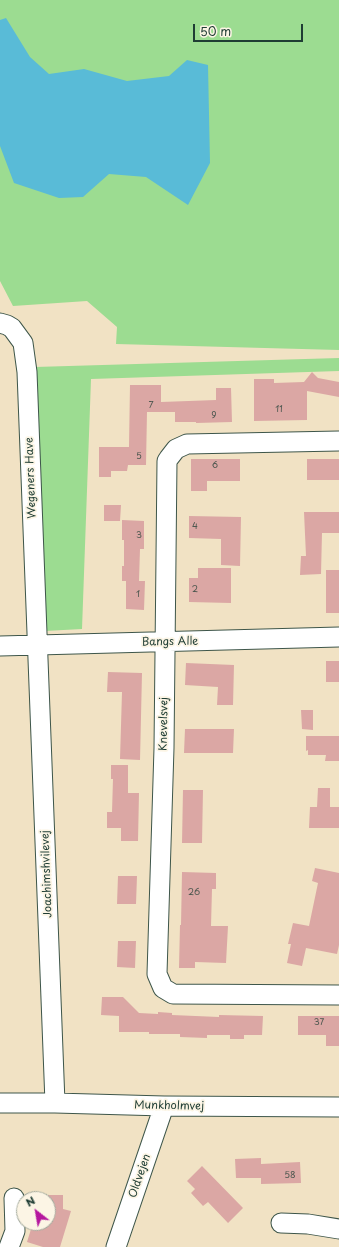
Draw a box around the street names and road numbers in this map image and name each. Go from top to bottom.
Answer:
street label: Wegeners Have [23,437,39,519]
street label: Bangs Alle [142,635,198,649]
street label: Knevelsvej [157,697,171,751]
street label: Joachimshvilevej [39,830,55,918]
street label: Munkholmvej [134,1099,204,1113]
street label: Oldvejen [126,1152,154,1200]

